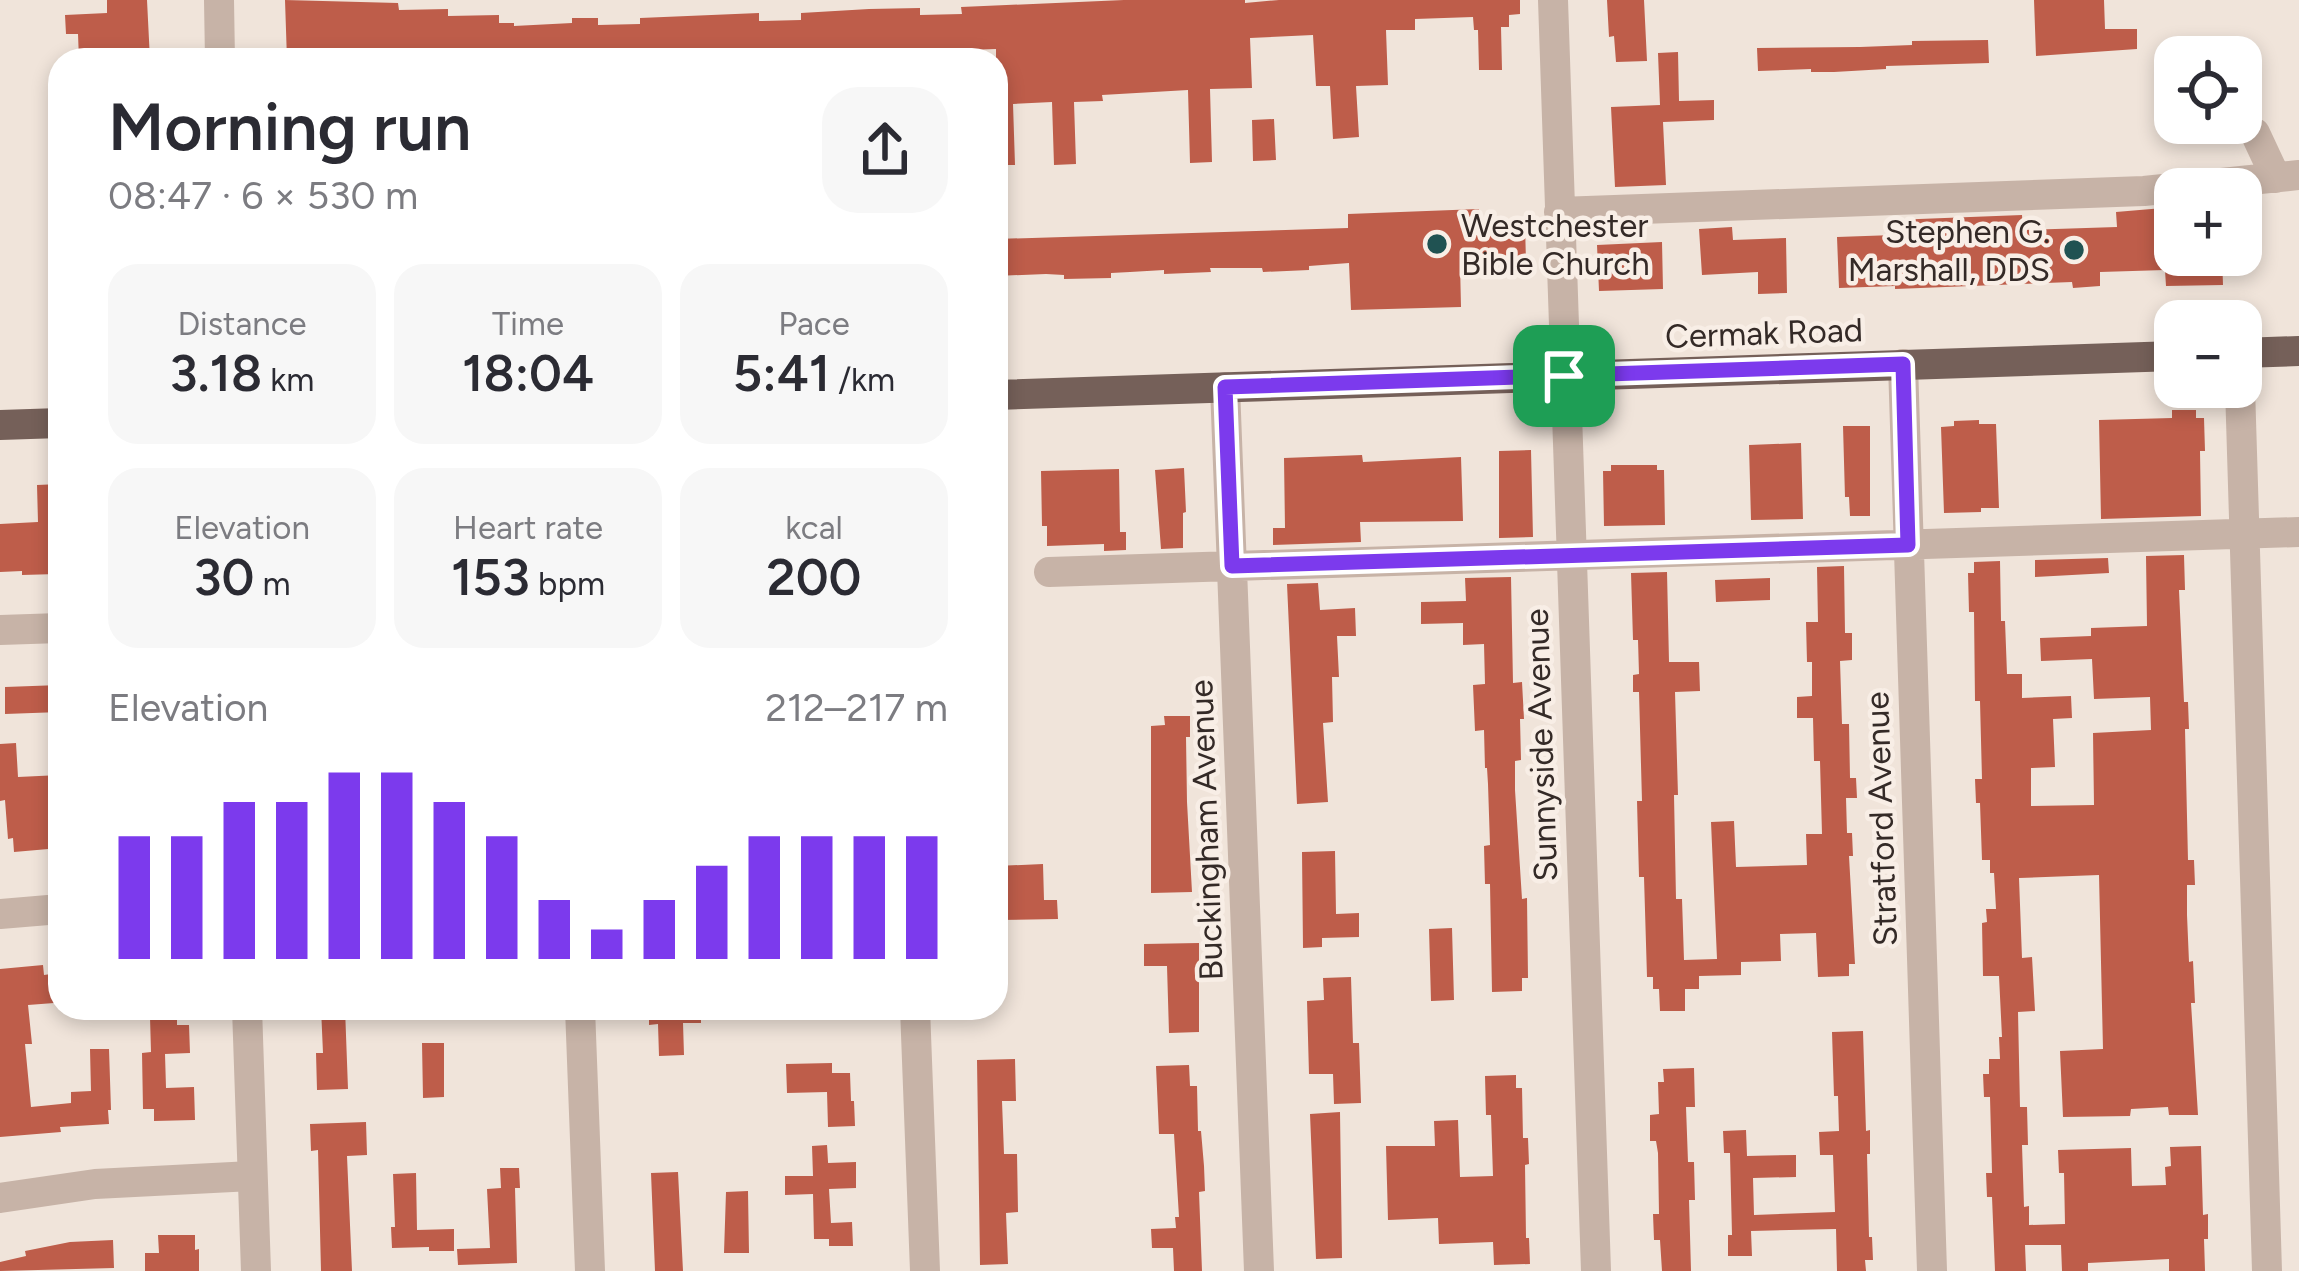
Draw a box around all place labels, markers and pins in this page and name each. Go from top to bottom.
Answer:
place label: Westchester Bible Church [1461,206,1650,283]
place label: Stephen G. Marshall, DDS [1848,212,2050,289]
marker: Westchester Bible Church [1424,231,1450,257]
marker: Stephen G. Marshall, DDS [2061,237,2087,263]
pin [1513,325,1615,427]

